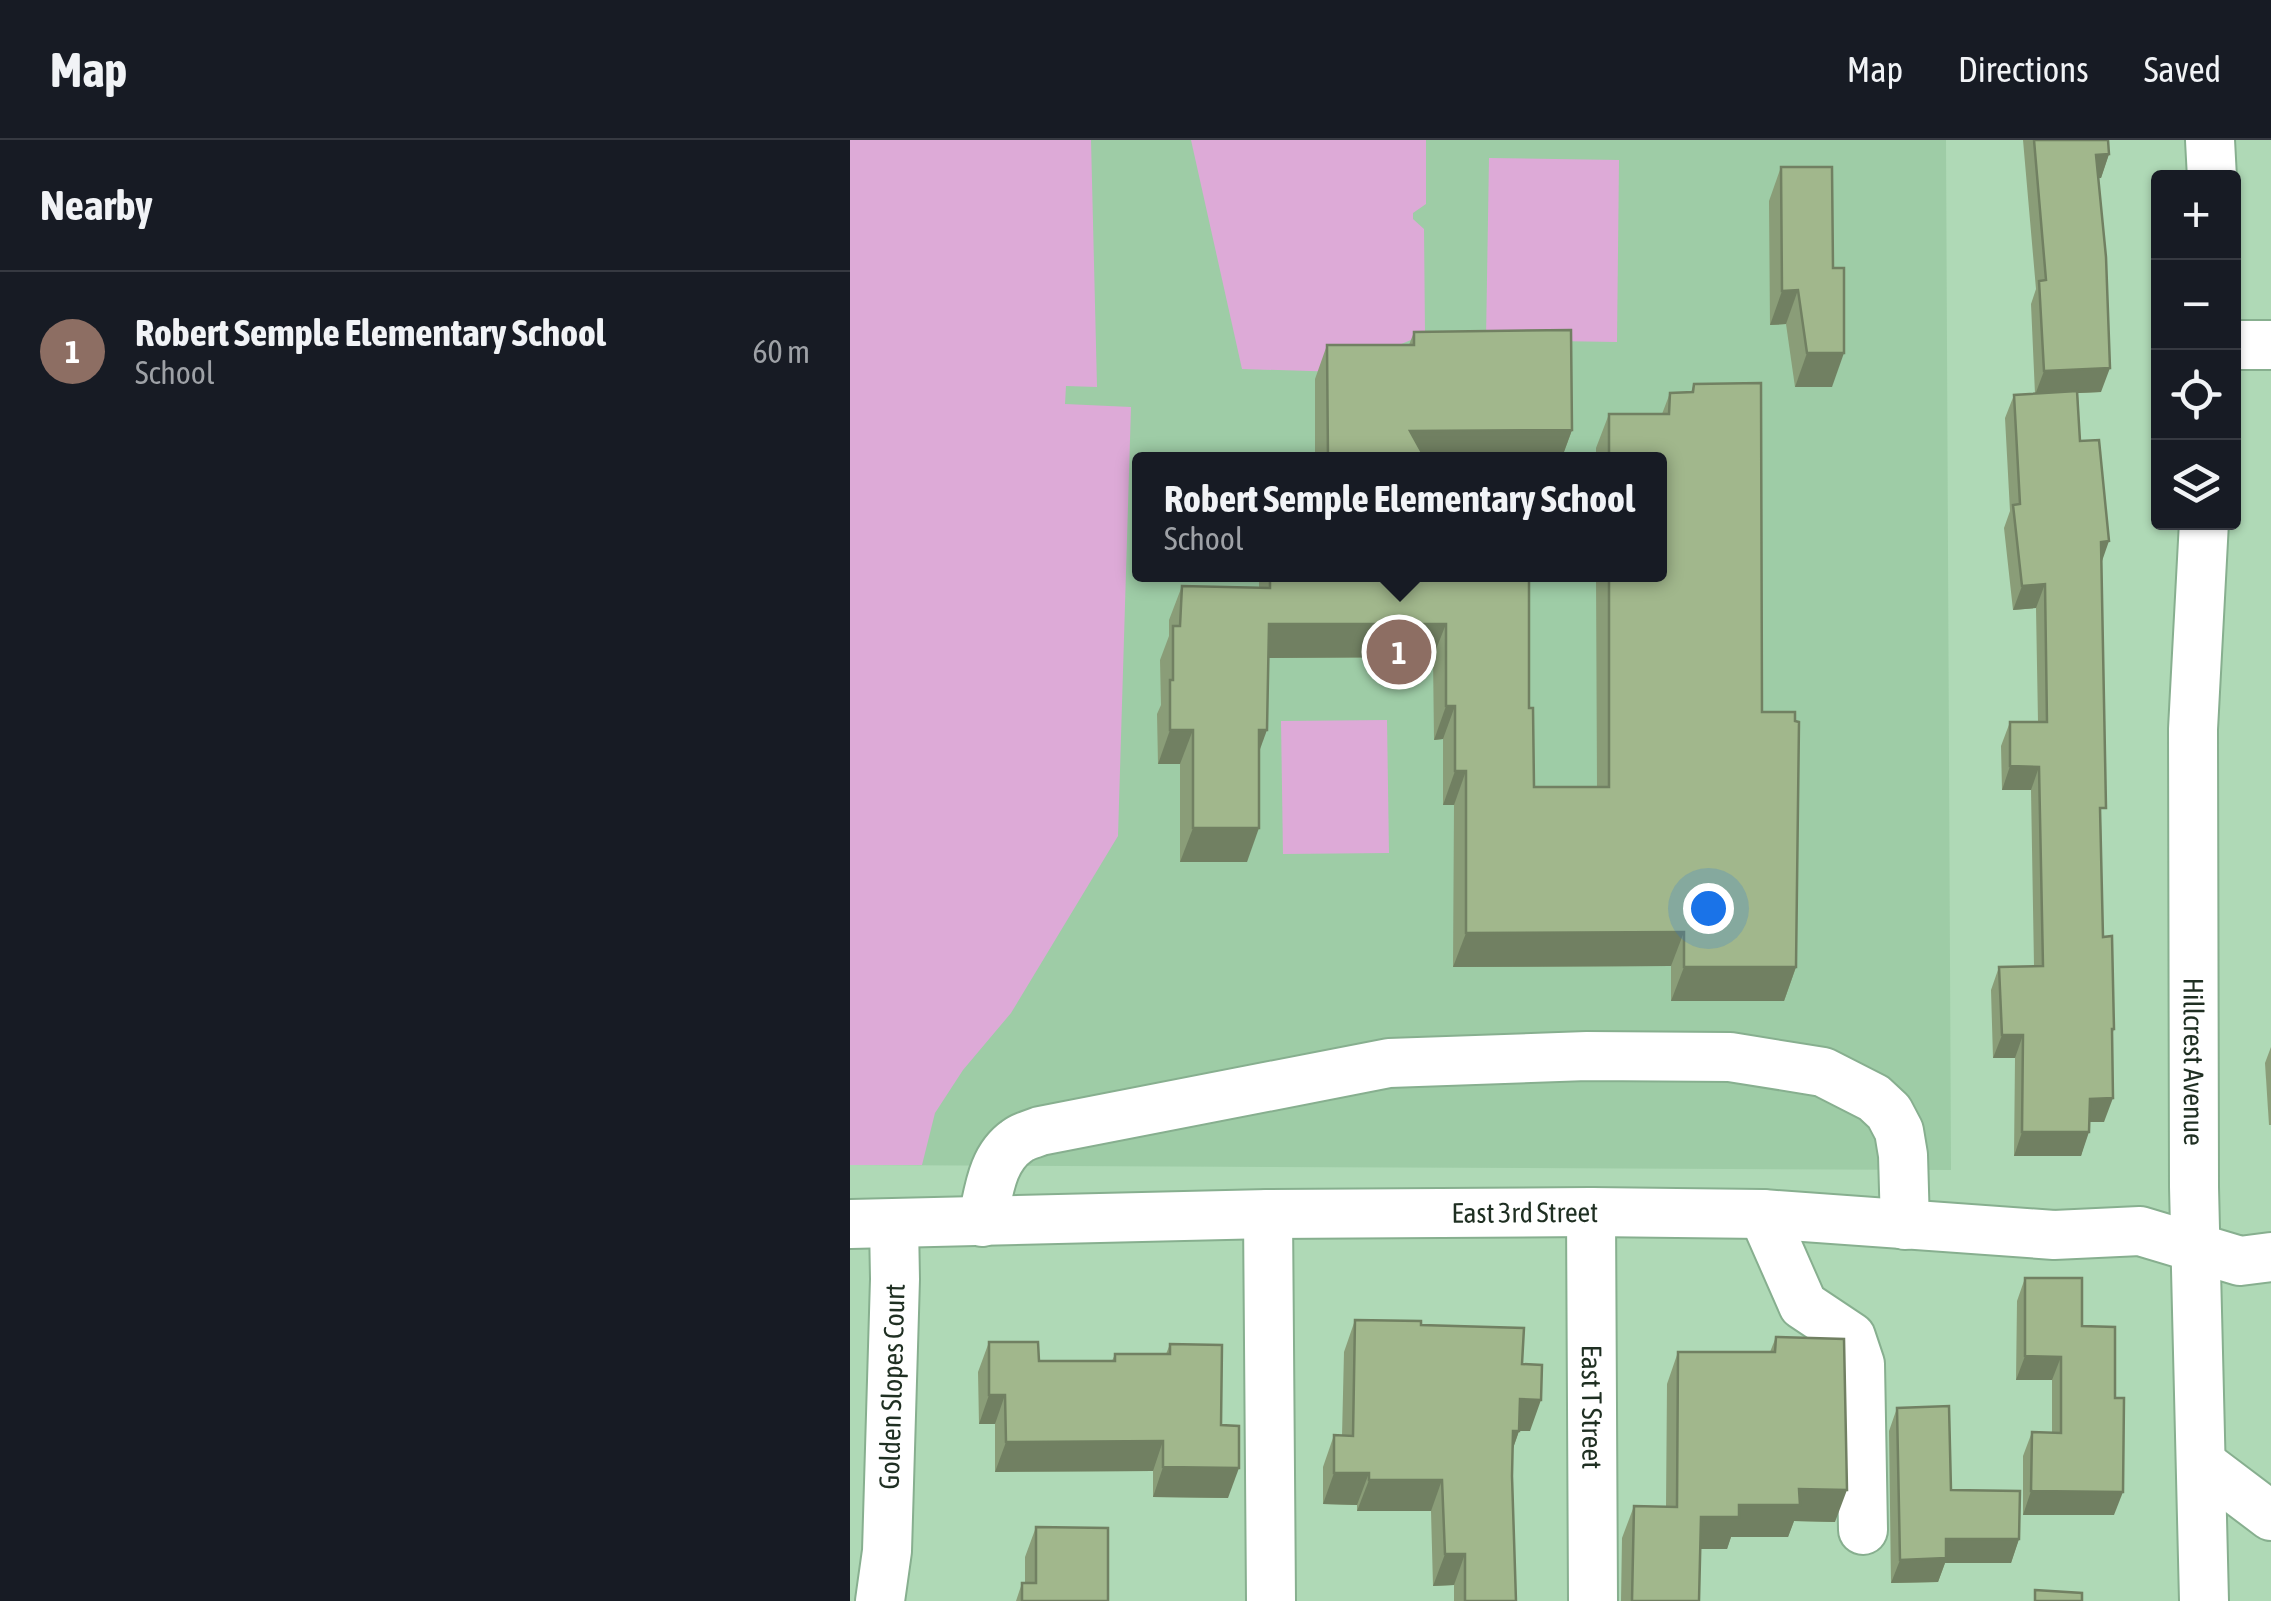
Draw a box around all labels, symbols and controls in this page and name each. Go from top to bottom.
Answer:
text: Map [50,42,127,97]
text: Map [1847,49,1903,89]
text: Directions [1958,49,2089,89]
text: Saved [2144,49,2221,89]
map controls [2151,170,2241,530]
button: + [2151,170,2241,260]
text: Nearby [40,181,153,229]
button: − [2151,260,2241,350]
text: Robert Semple Elementary School [135,311,606,354]
text: 1 [65,333,80,370]
text: 60 m [752,333,810,370]
button: locate [2151,350,2241,440]
text: School [135,354,214,391]
button: layers [2151,440,2241,530]
popup [1132,452,1667,582]
text: Robert Semple Elementary School [1164,477,1635,520]
text: School [1164,520,1243,557]
pin: 1 [1366,614,1432,690]
your location [1683,883,1734,934]
street label: Hillcrest Avenue [2178,978,2210,1146]
street label: East 3rd Street [1451,1196,1598,1229]
street label: Golden Slopes Court [873,1283,911,1490]
street label: East T Street [1576,1345,1608,1469]

